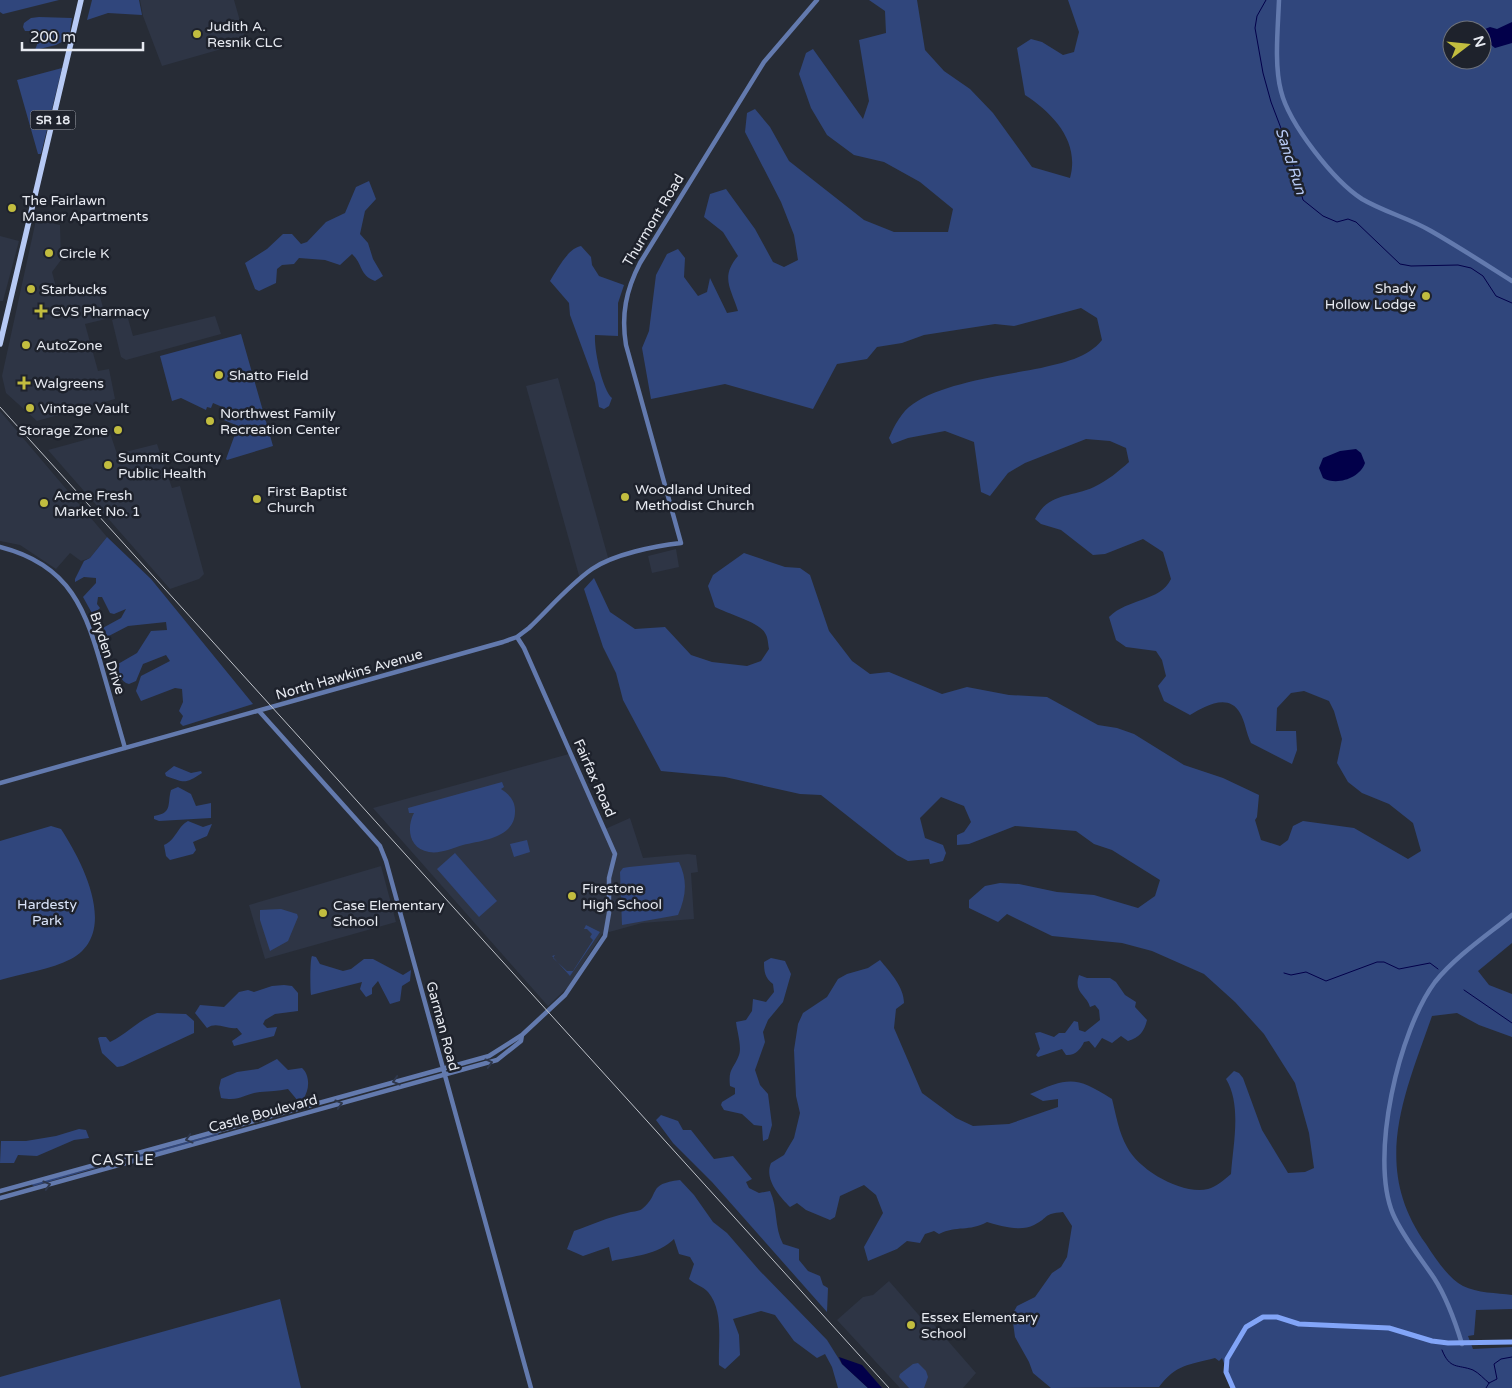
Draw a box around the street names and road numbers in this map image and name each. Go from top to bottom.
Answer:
road number: SR 18 [30,110,76,130]
street label: Thurmont Road [619,171,688,270]
street label: Bryden Drive [86,610,129,697]
street label: North Hawkins Avenue [274,645,425,704]
street label: Fairfax Road [570,737,619,820]
street label: Garman Road [422,980,463,1073]
street label: Castle Boulevard [207,1091,319,1136]

